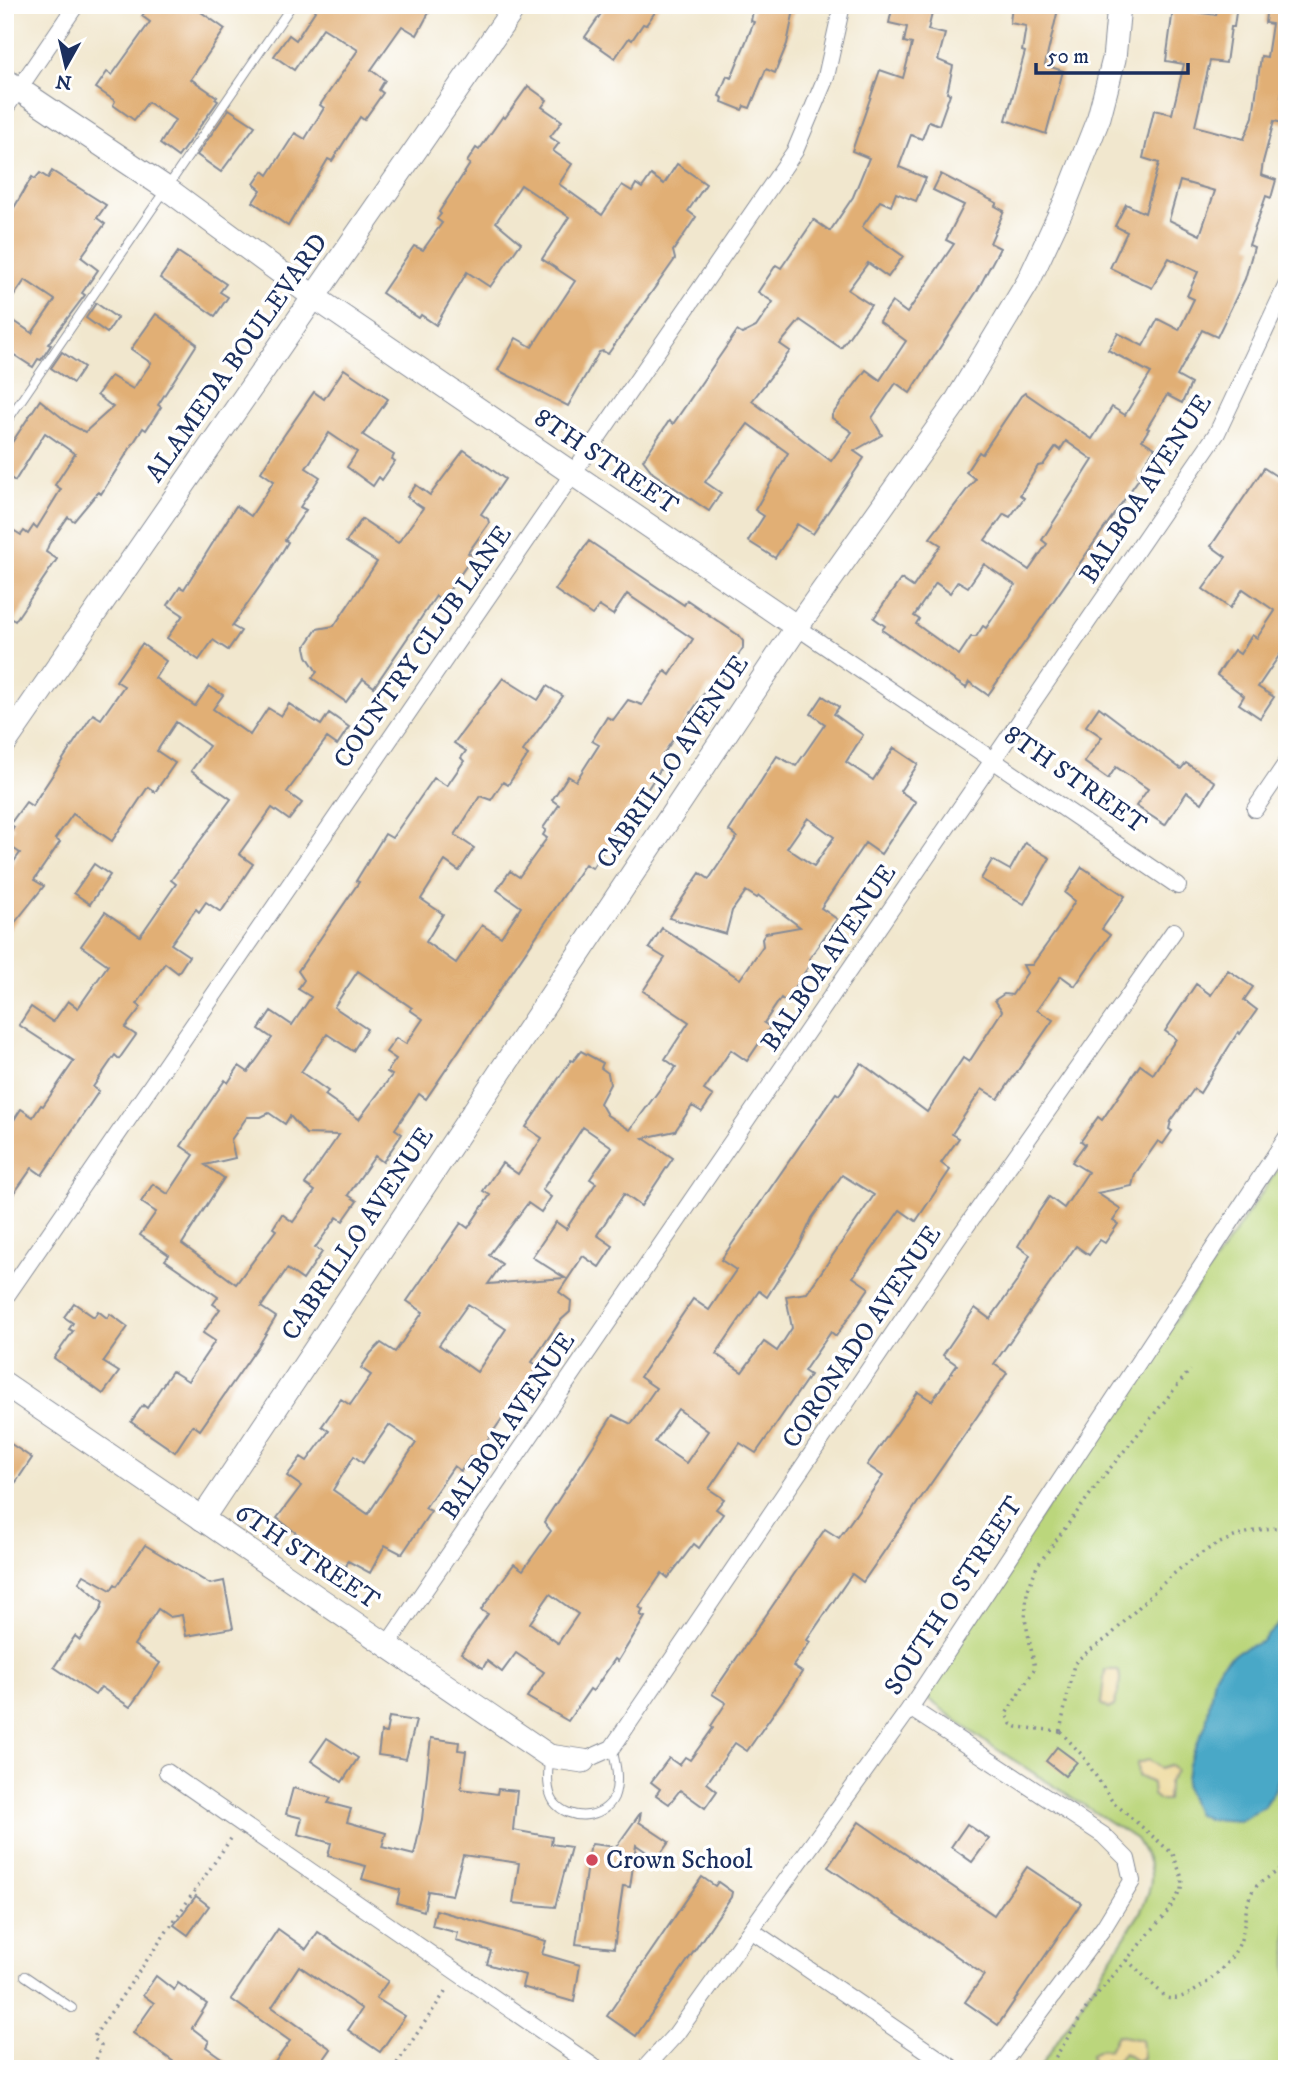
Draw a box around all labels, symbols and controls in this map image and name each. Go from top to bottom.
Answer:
north arrow [32,32,102,102]
scale bar [1036,32,1189,76]
text: 50 m [1047,44,1089,70]
text: N [54,69,73,94]
street label: ALAMEDA BOULEVARD [139,227,335,489]
street label: BALBOA AVENUE [1073,388,1219,590]
street label: 8TH STREET [527,402,685,523]
street label: COUNTRY CLUB LANE [327,519,519,775]
street label: CABRILLO AVENUE [589,649,757,875]
street label: 8TH STREET [997,719,1153,842]
street label: BALBOA AVENUE [754,858,904,1058]
street label: CABRILLO AVENUE [274,1121,442,1347]
street label: CORONADO AVENUE [775,1219,949,1455]
street label: BALBOA AVENUE [433,1326,583,1526]
street label: SOUTH O STREET [877,1490,1031,1702]
street label: 6TH STREET [228,1496,386,1618]
place label: Crown School [606,1844,753,1877]
marker: Crown School [584,1852,600,1868]

